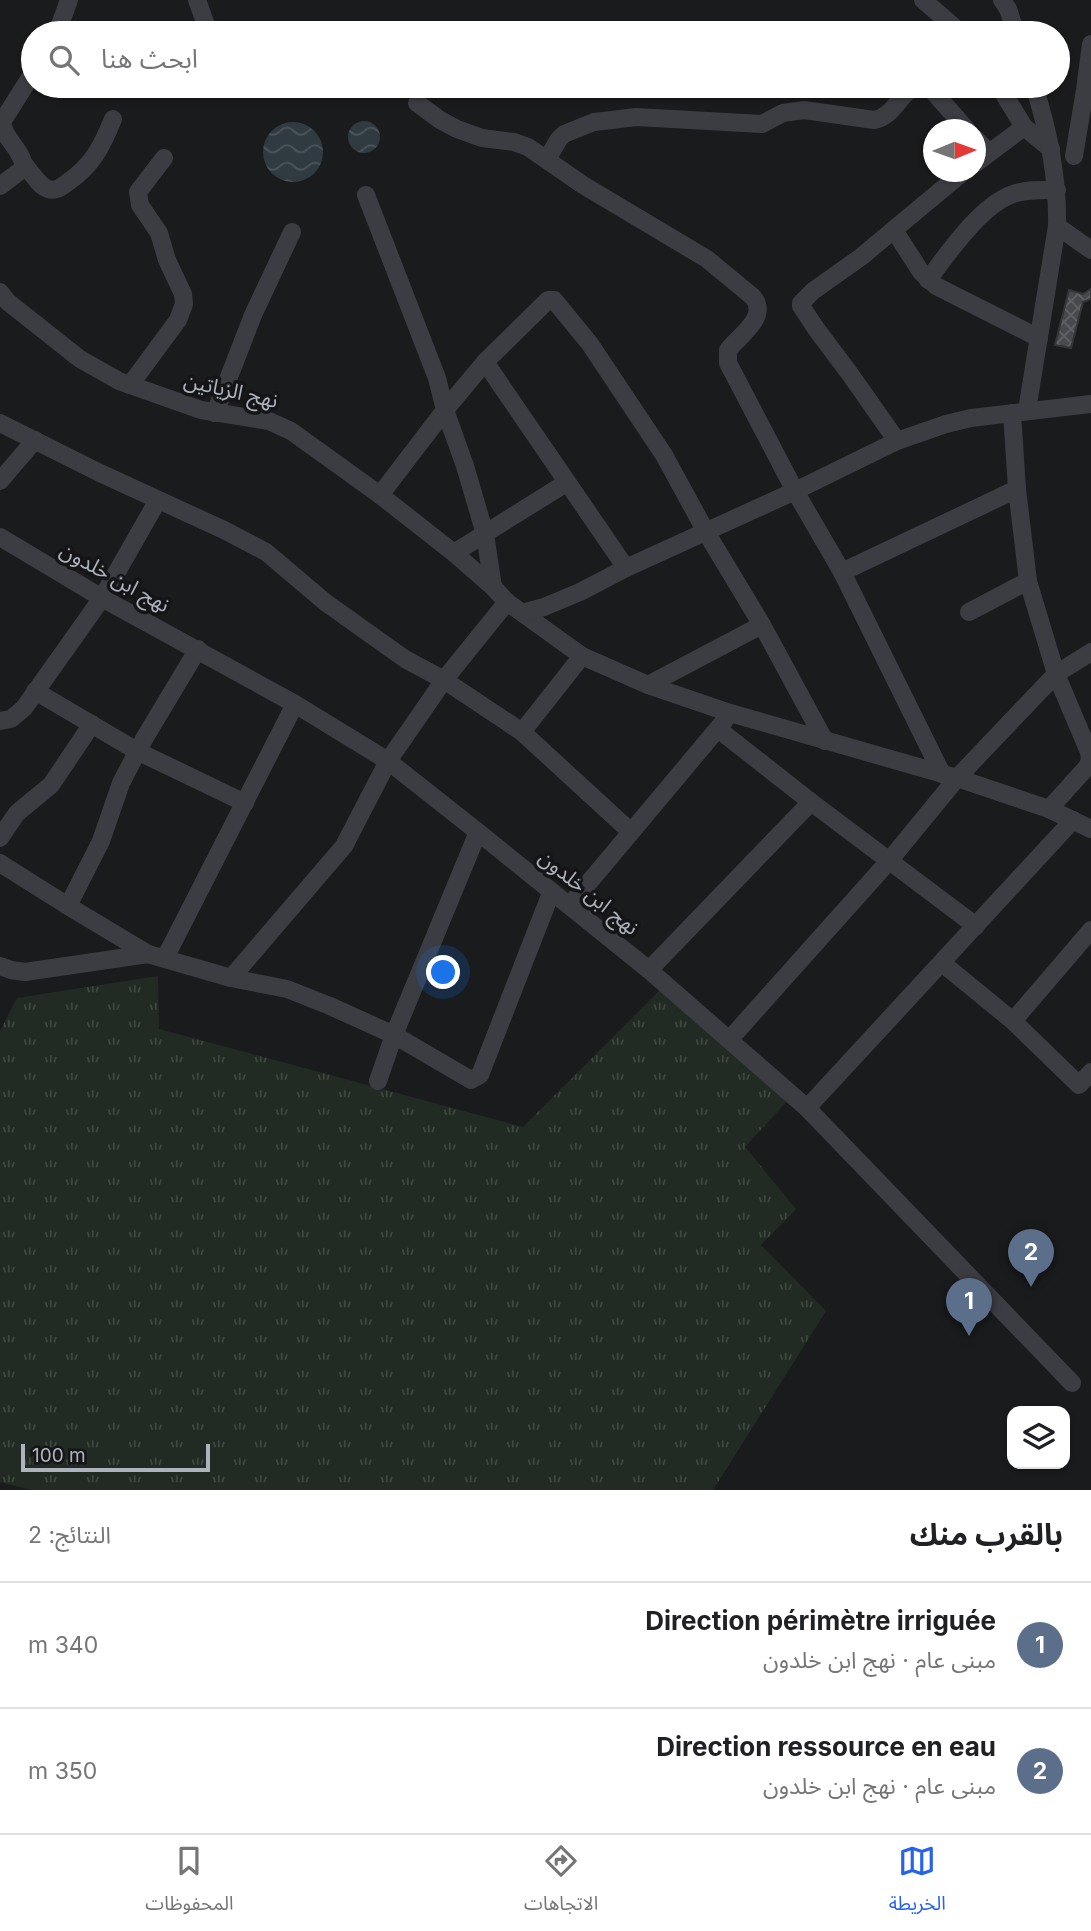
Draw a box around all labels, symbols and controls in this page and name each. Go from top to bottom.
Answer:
search box [21,21,1070,98]
icon: search [45,41,83,79]
text: ابحث هنا [101,43,198,74]
north arrow [923,119,986,182]
street label: نهج الزياتين [181,367,280,416]
street label: نهج ابن خلدون [54,537,174,620]
street label: نهج ابن خلدون [532,844,644,942]
your location [426,955,460,989]
pin: 2 [1008,1229,1054,1287]
pin: 1 [946,1278,992,1336]
map controls [1007,1406,1070,1469]
button: layers [1007,1406,1070,1469]
scale bar [21,1441,210,1473]
text: 100 m [32,1444,86,1467]
text: بالقرب منك [910,1516,1063,1552]
text: النتائج: 2 [28,1521,111,1549]
text: Direction périmètre irriguée [645,1605,996,1636]
text: 340 m [28,1631,98,1659]
text: 1 [1035,1631,1045,1659]
text: مبنى عام · نهج ابن خلدون [763,1646,996,1674]
text: Direction ressource en eau [656,1731,996,1762]
text: 350 m [28,1757,97,1785]
text: 2 [1033,1757,1047,1785]
text: مبنى عام · نهج ابن خلدون [763,1772,996,1800]
tab: المحفوظات [145,1842,234,1924]
tab: الاتجاهات [524,1842,598,1924]
tab: الخريطة [889,1842,946,1924]

